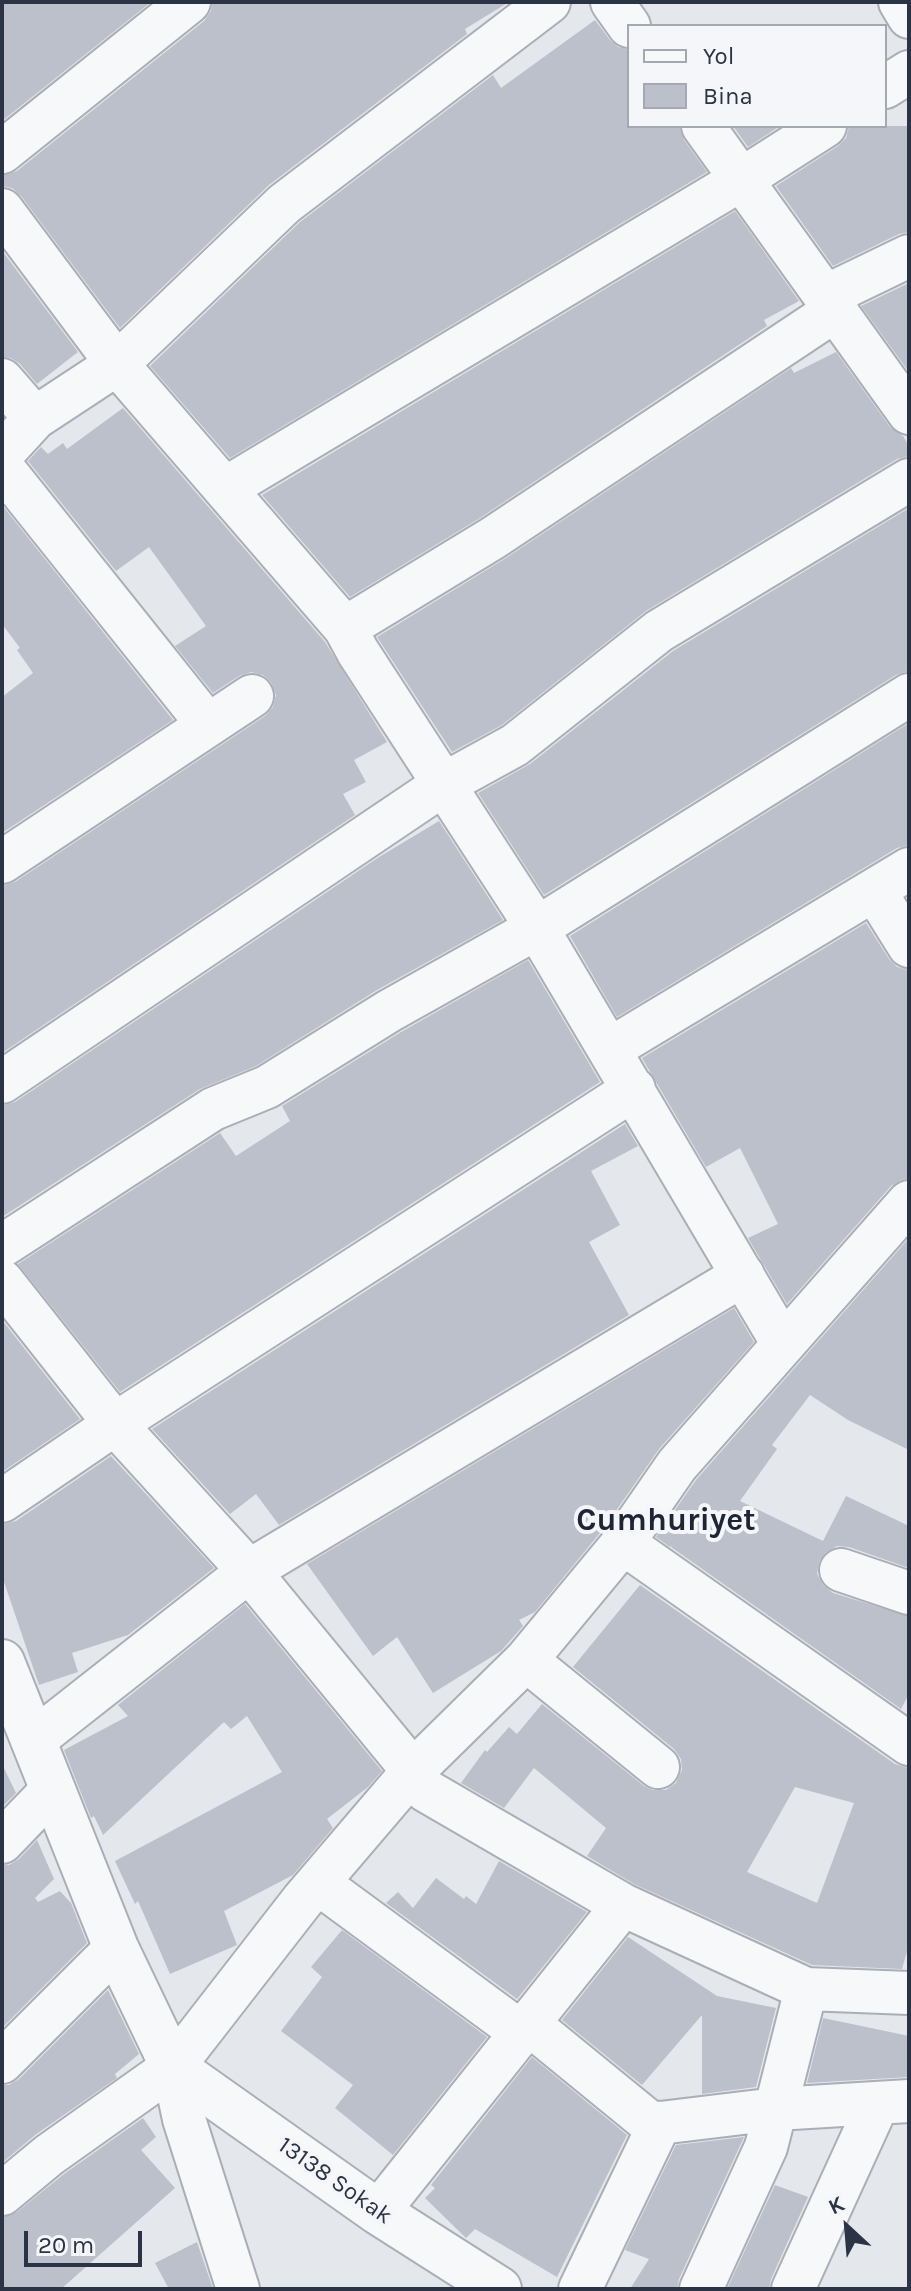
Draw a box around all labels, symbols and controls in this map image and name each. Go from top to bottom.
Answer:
legend [627,24,887,128]
text: Yol [703,42,734,70]
text: Bina [703,82,753,110]
district label: Cumhuriyet [576,1502,756,1540]
street label: 13138 Sokak [272,2131,398,2231]
north arrow [807,2187,887,2267]
text: K [824,2191,849,2220]
scale bar [28,2215,146,2265]
text: 20 m [38,2231,94,2259]

